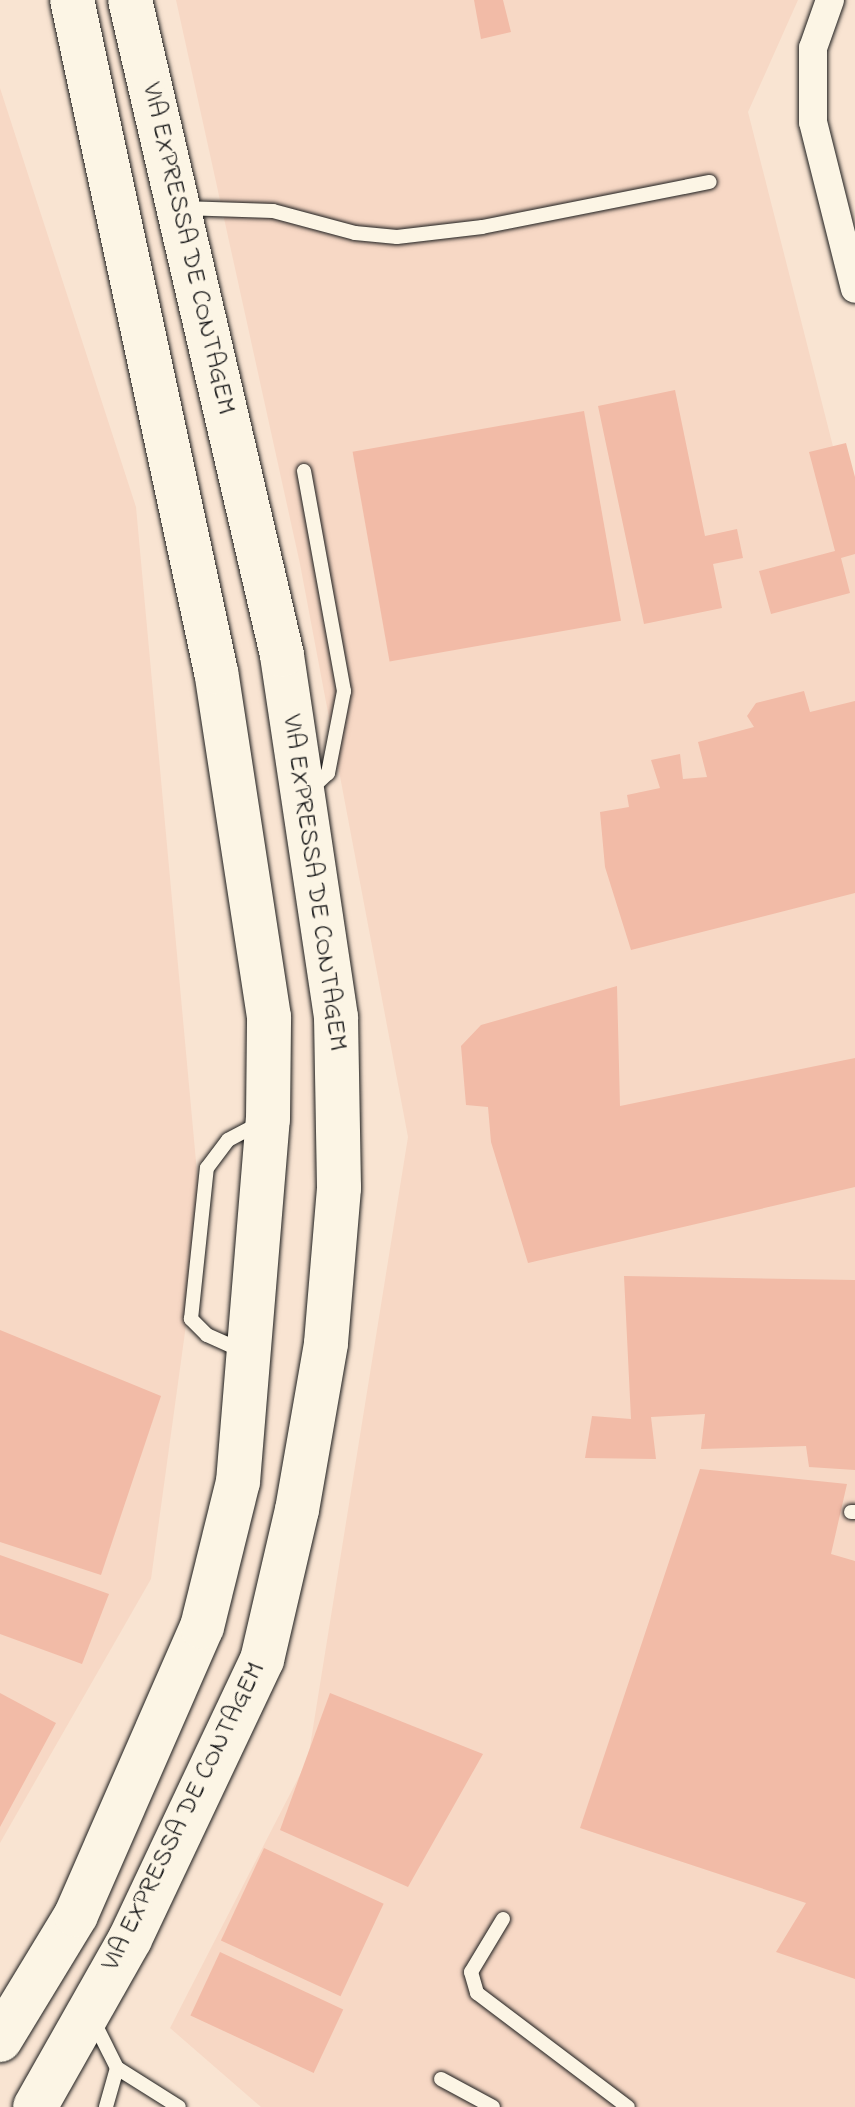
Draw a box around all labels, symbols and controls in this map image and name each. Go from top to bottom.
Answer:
street label: VIA EXPRESSA DE CONTAGEM [134,80,240,418]
street label: VIA EXPRESSA DE CONTAGEM [274,713,352,1053]
street label: VIA EXPRESSA DE CONTAGEM [97,1658,273,1976]

